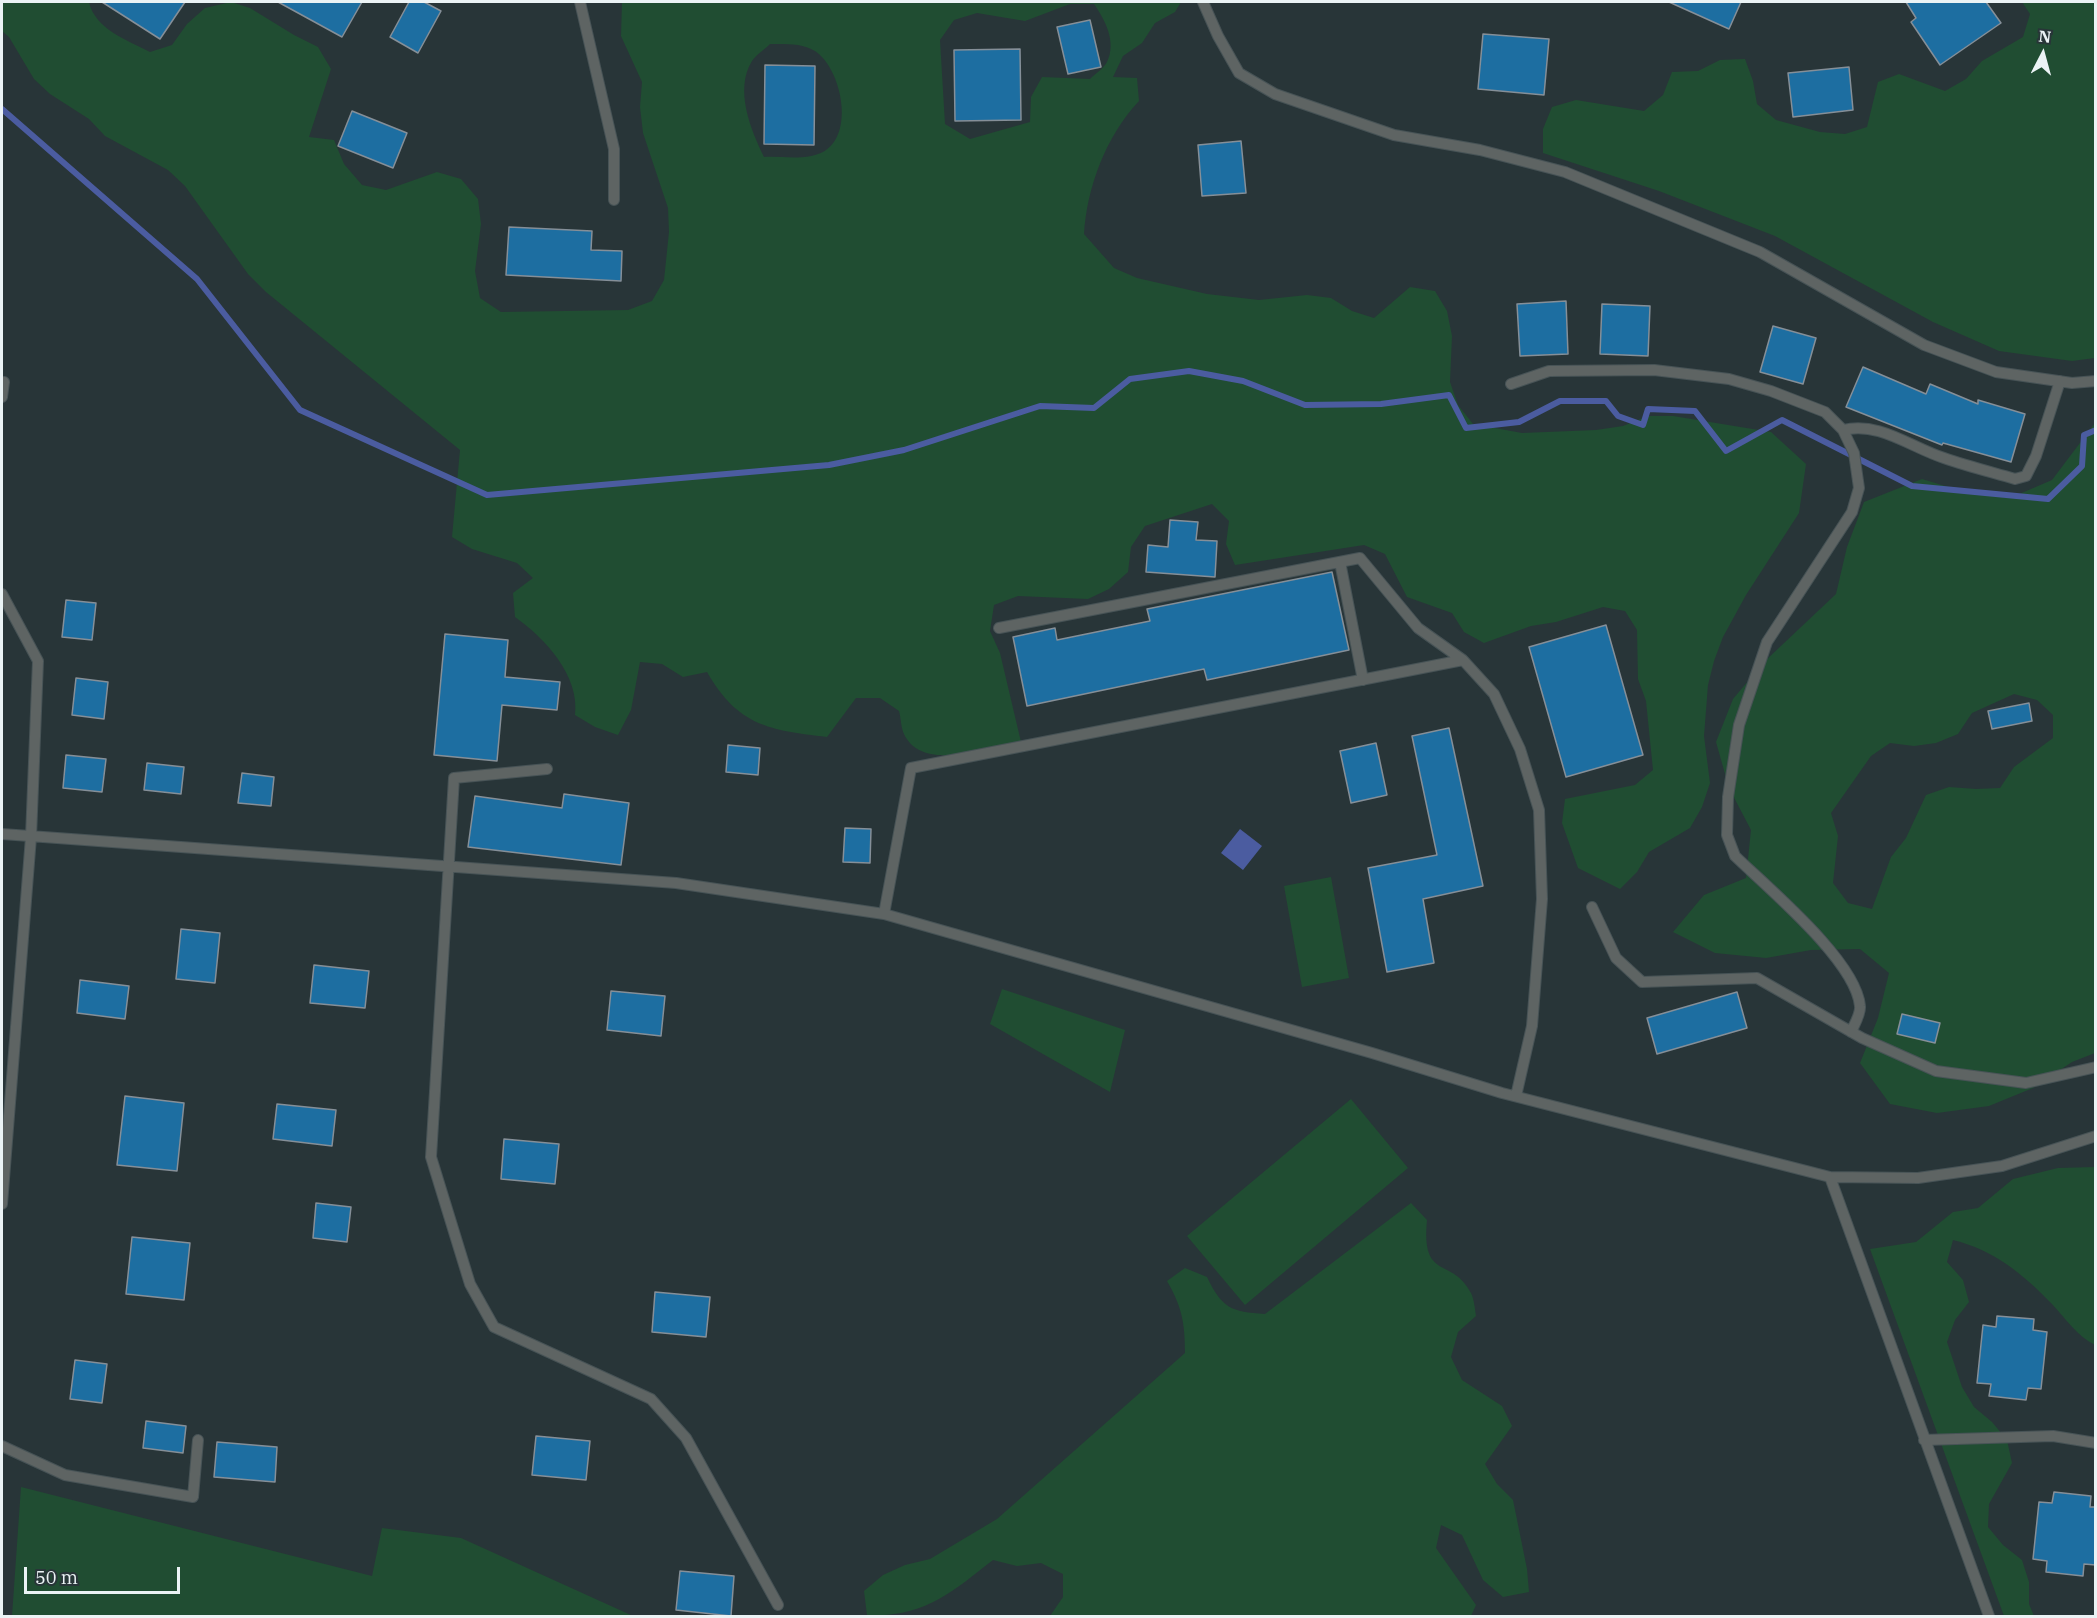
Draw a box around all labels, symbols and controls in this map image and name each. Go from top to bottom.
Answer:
north arrow [2013,24,2073,84]
text: N [2038,25,2052,47]
scale bar [27,1555,183,1593]
text: 50 m [35,1566,78,1589]

